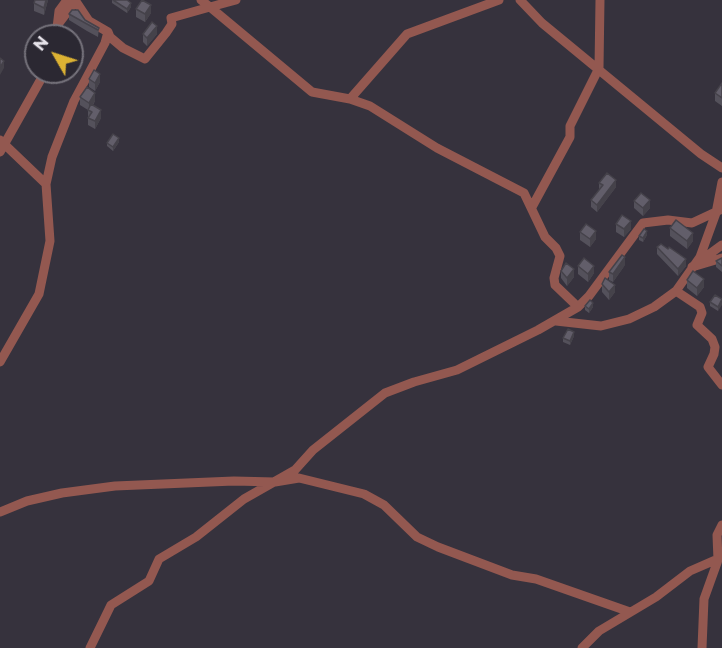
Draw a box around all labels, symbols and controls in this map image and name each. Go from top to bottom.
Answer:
north arrow [24,24,84,84]
text: N [30,33,53,55]

